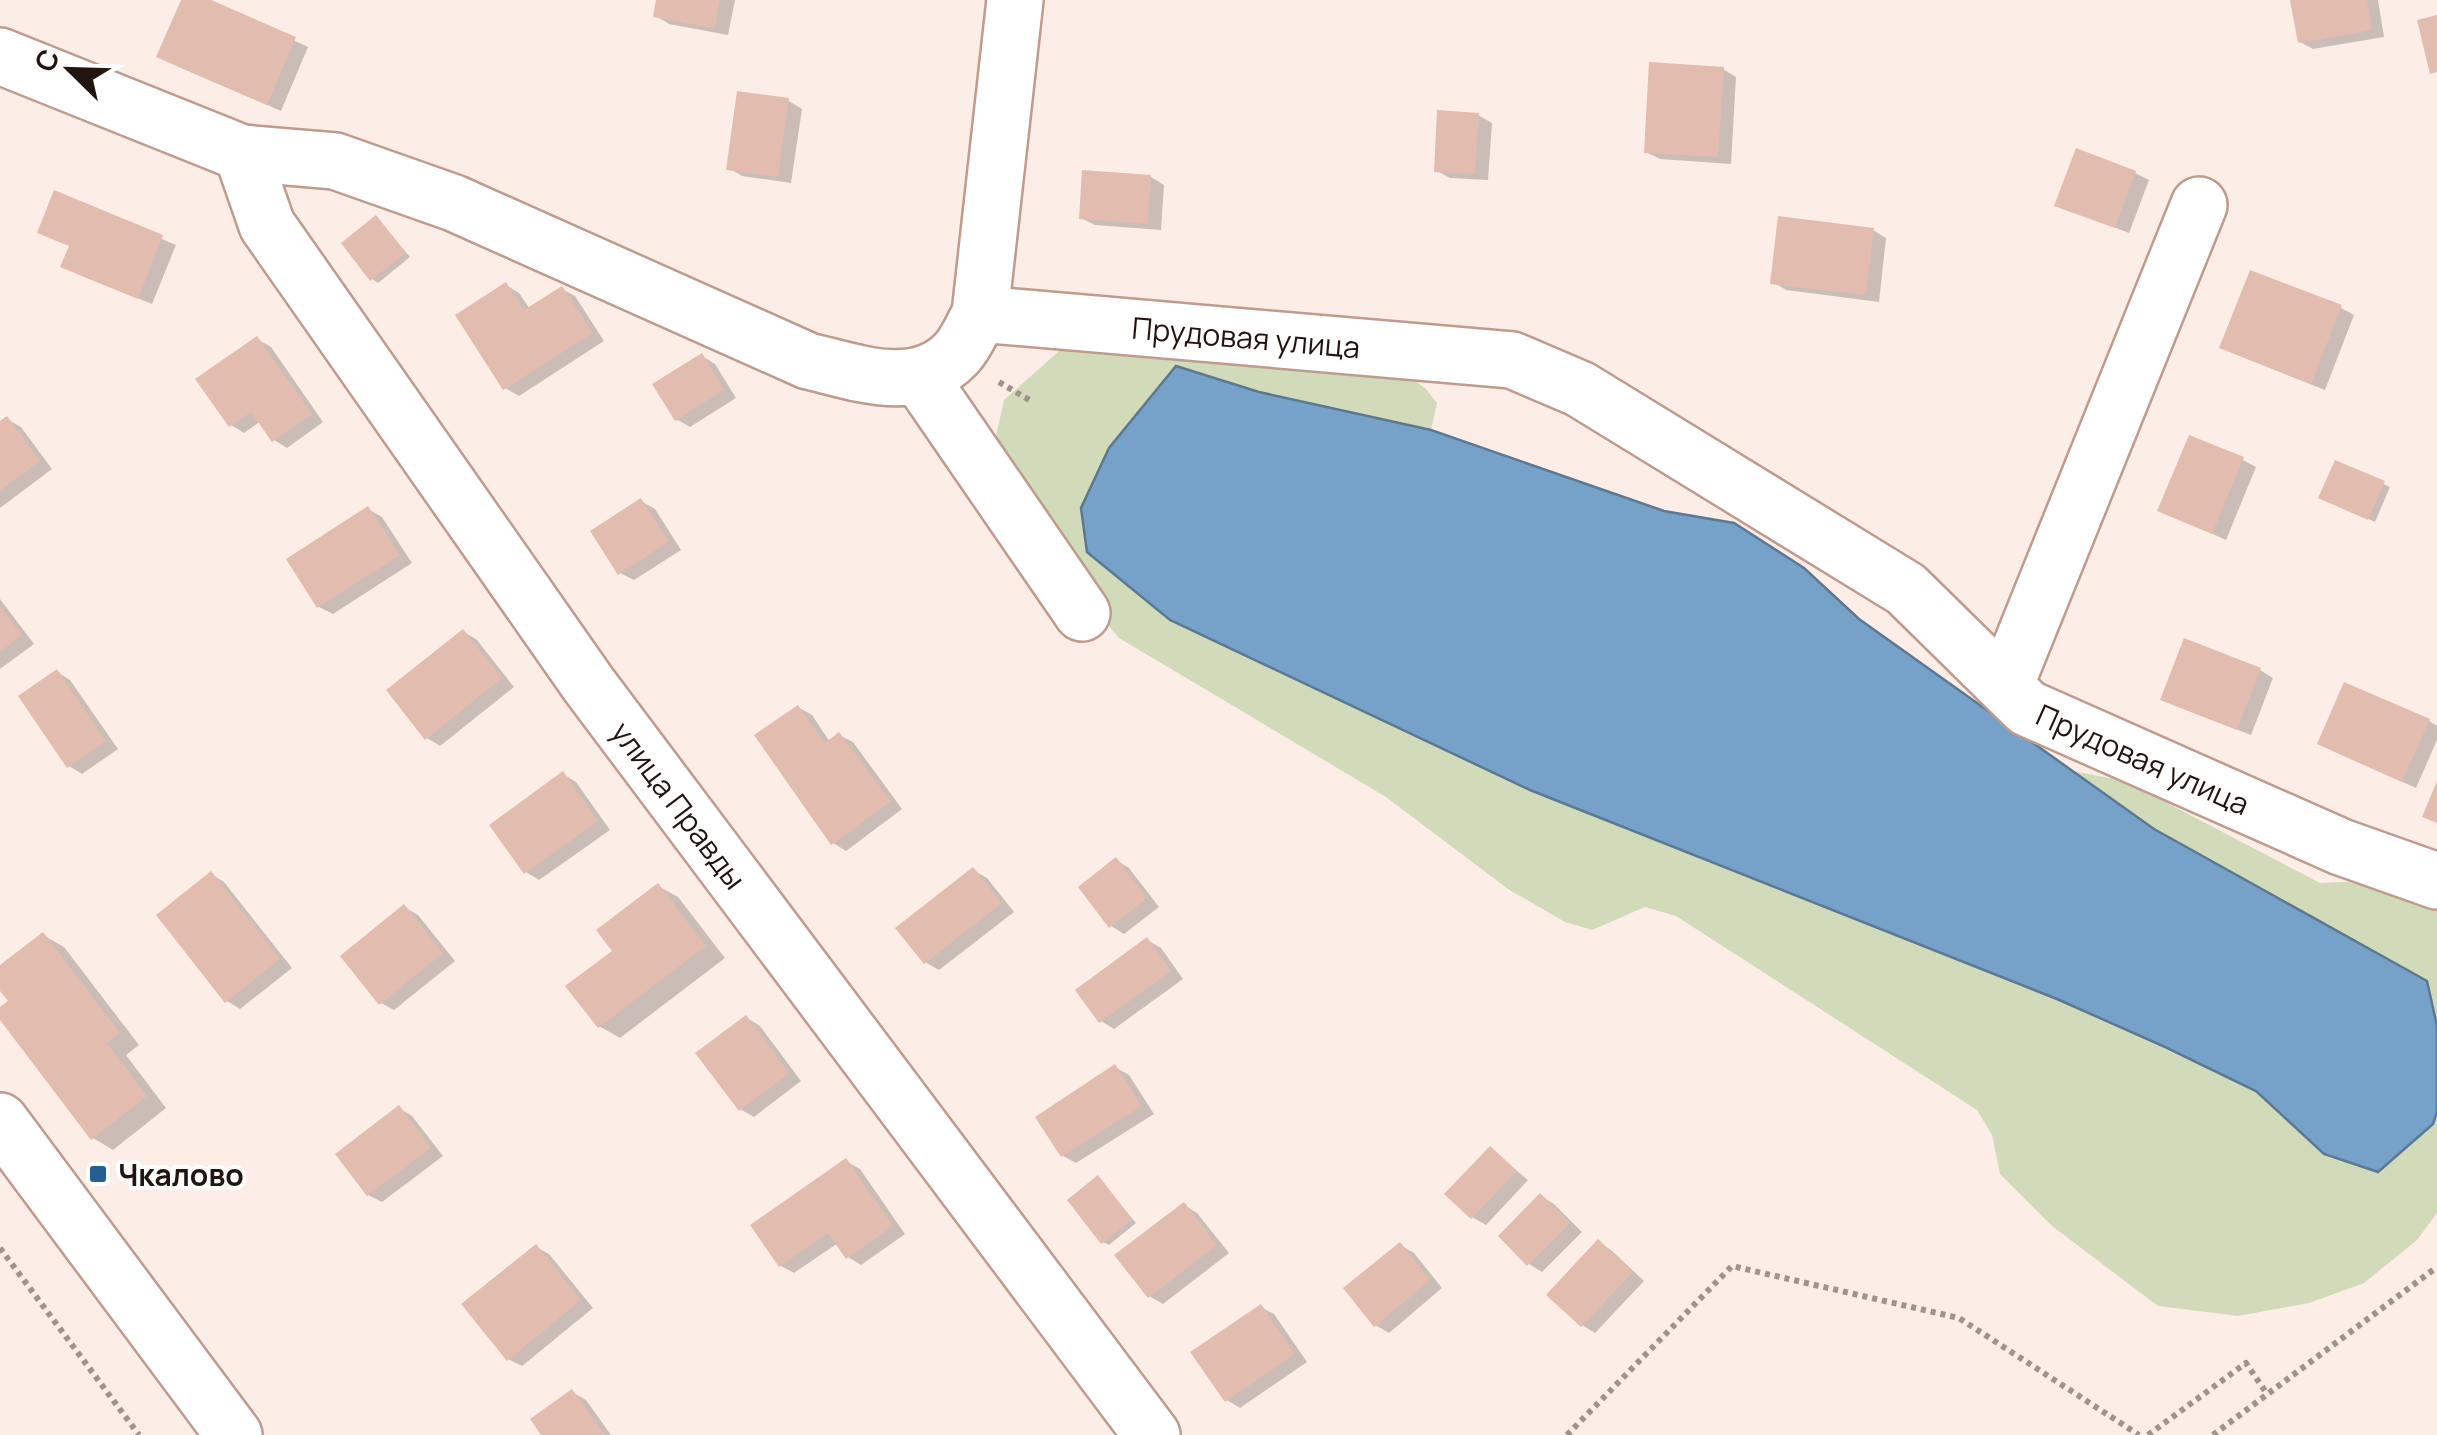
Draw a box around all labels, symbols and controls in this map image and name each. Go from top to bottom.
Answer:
north arrow [20,20,120,120]
text: С [25,43,68,77]
street label: Прудовая улица [1130,307,1362,367]
street label: Прудовая улица [2030,694,2256,824]
street label: улица Правды [602,713,756,897]
place label: Чкалово [118,1154,244,1195]
marker: Чкалово [87,1163,109,1185]

